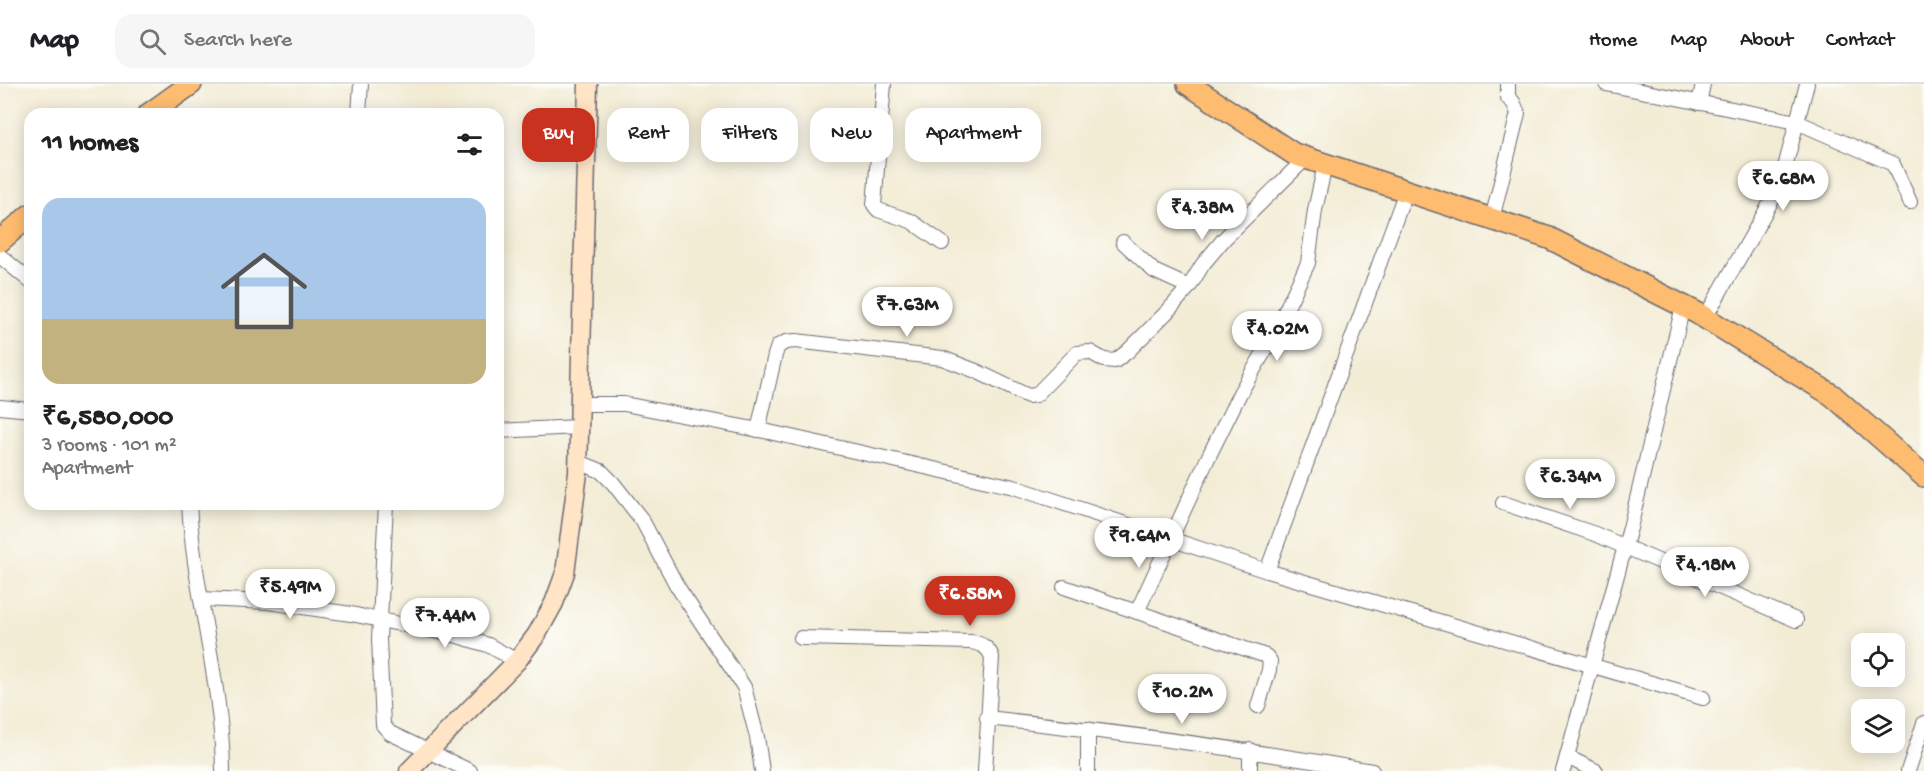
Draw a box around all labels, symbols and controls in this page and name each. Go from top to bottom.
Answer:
search box [115,14,535,68]
text: Map [30,25,79,58]
icon: search [136,25,169,58]
text: Search here [184,28,292,54]
text: Home [1589,29,1637,54]
text: Map [1670,29,1707,54]
text: About [1740,29,1793,54]
text: Contact [1826,29,1894,54]
chip: Buy [522,108,595,162]
chip: Rent [607,108,689,162]
chip: Filters [701,108,798,162]
chip: New [810,108,893,162]
chip: Apartment [905,108,1041,162]
icon: filters [453,128,486,161]
text: 11 homes [42,129,138,160]
pin: ₹6.68M [1734,161,1832,212]
text: ₹6.68M [1752,169,1814,192]
pin: ₹4.38M [1153,190,1251,241]
text: ₹4.38M [1171,198,1233,221]
icon: home [210,237,318,345]
pin: ₹7.63M [858,287,956,338]
text: ₹7.63M [876,295,938,318]
pin: ₹4.02M [1228,311,1326,362]
text: ₹4.02M [1246,319,1308,342]
text: ₹6,580,000 [42,404,173,435]
text: 3 rooms · 101 m² [42,435,177,458]
text: Apartment [42,458,132,481]
pin: ₹6.34M [1521,459,1619,510]
text: ₹6.34M [1539,467,1601,490]
pin: ₹9.64M [1090,518,1188,569]
text: ₹9.64M [1108,526,1170,549]
pin: ₹4.18M [1656,547,1754,598]
text: ₹4.18M [1675,555,1735,578]
pin: ₹5.49M [241,569,339,620]
pin: ₹6.58M [921,576,1019,627]
text: ₹5.49M [259,577,321,600]
text: ₹6.58M [938,584,1002,607]
pin: ₹7.44M [396,598,494,649]
text: ₹7.44M [415,606,475,629]
map controls [1851,633,1905,753]
button: locate [1851,633,1905,687]
pin: ₹10.2M [1133,674,1231,725]
text: ₹10.2M [1152,682,1212,705]
button: layers [1851,699,1905,753]

